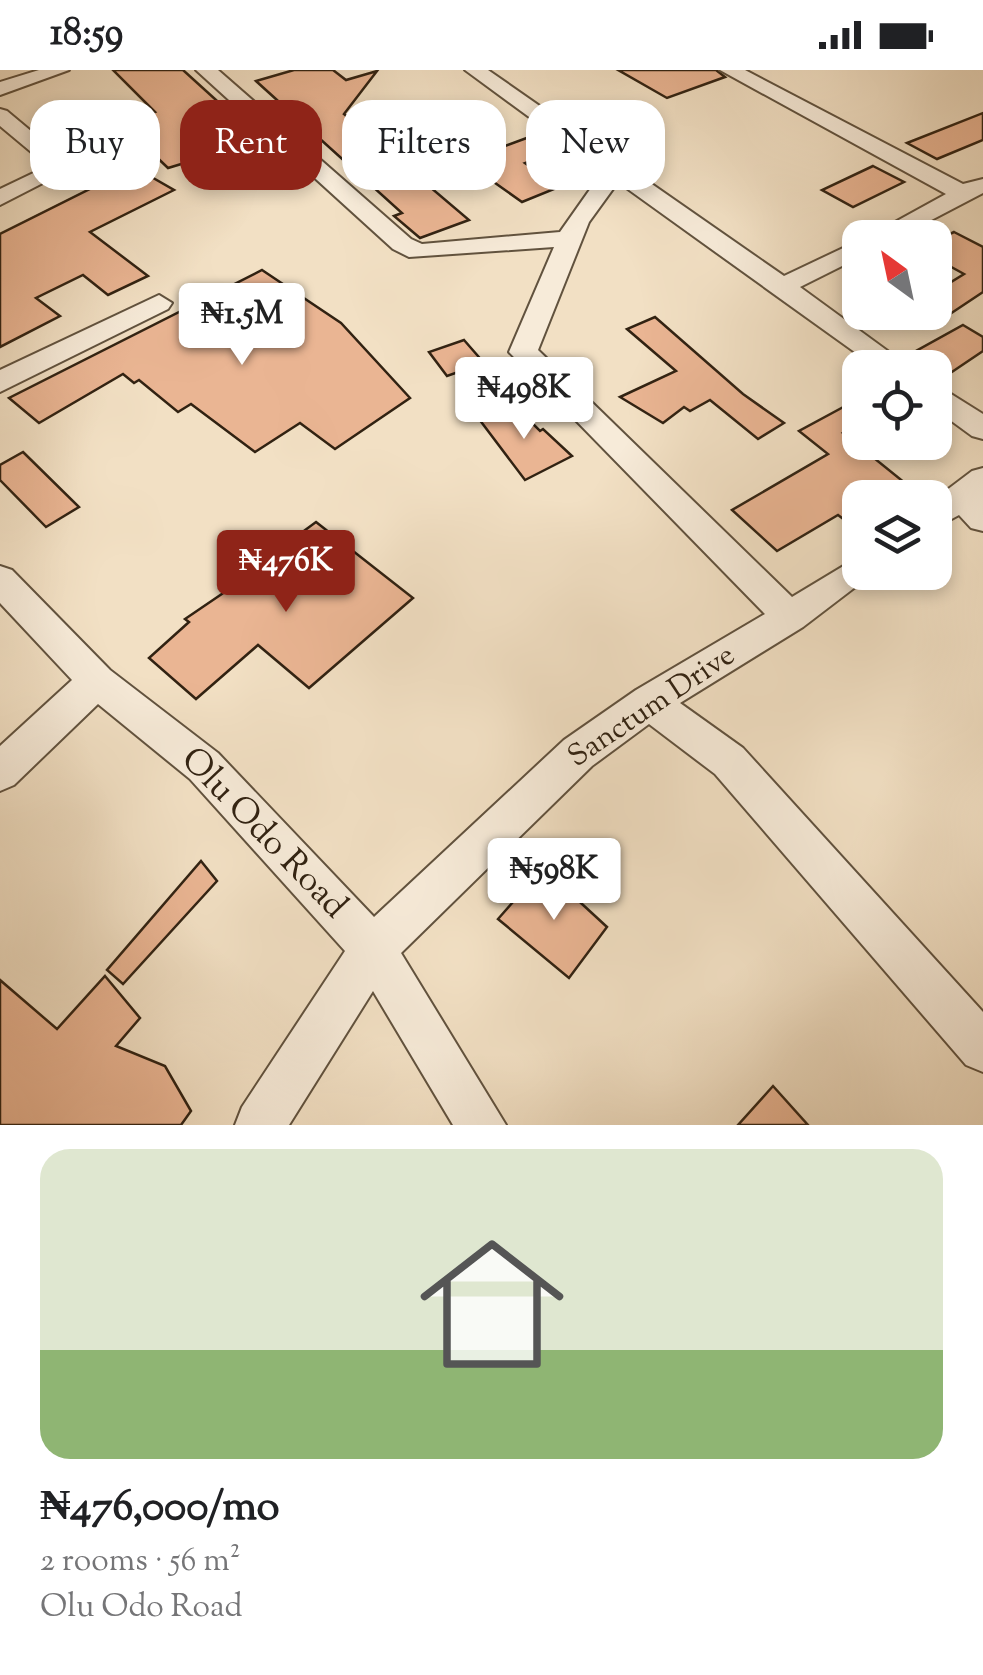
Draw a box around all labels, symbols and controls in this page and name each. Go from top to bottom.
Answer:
text: 18:59 [50,8,123,62]
chip: Buy [30,100,160,190]
chip: Rent [180,100,322,190]
chip: Filters [342,100,506,190]
chip: New [526,100,665,190]
north arrow [842,220,952,330]
map controls [842,220,952,590]
pin: ₦1.5M [172,283,312,368]
text: ₦1.5M [201,292,283,338]
button: locate [842,350,952,460]
pin: ₦498K [454,357,594,442]
text: ₦498K [477,366,571,412]
button: layers [842,480,952,590]
pin: ₦476K [216,530,356,615]
text: ₦476K [239,539,333,585]
street label: Sanctum Drive [560,635,744,779]
street label: Olu Odo Road [168,737,358,932]
pin: ₦598K [484,838,624,923]
text: ₦598K [510,847,598,893]
icon: home [402,1214,582,1394]
text: ₦476,000/mo [40,1479,280,1539]
text: 2 rooms · 56 m² [40,1539,240,1585]
text: Olu Odo Road [40,1585,242,1631]

